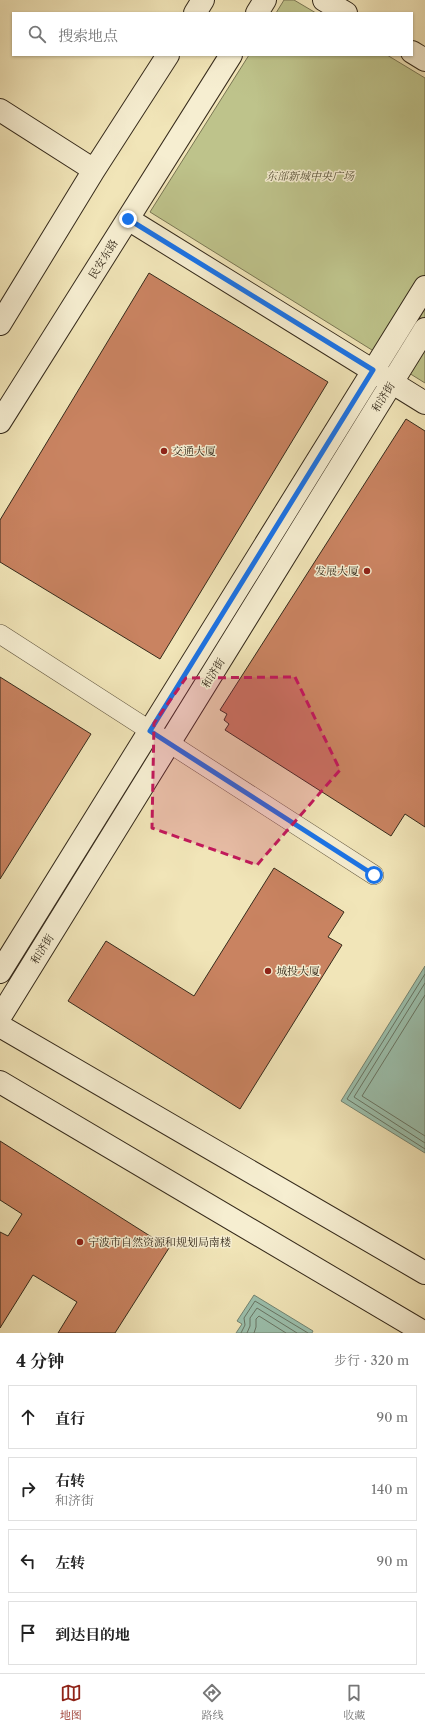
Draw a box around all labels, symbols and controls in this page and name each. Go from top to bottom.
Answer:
search box [12,12,413,56]
icon: search [26,23,48,45]
text: 搜索地点 [58,26,118,45]
park label: 东部新城中央广场 [266,169,355,183]
route end [119,210,137,228]
street label: 民安东路 [85,237,121,281]
street label: 和济街 [368,379,398,415]
place label: 交通大厦 [172,444,216,458]
marker: 交通大厦 [159,446,169,456]
place label: 发展大厦 [315,564,359,578]
marker: 发展大厦 [362,566,372,576]
street label: 和济街 [198,655,228,691]
route start [365,866,383,884]
street label: 和济街 [27,931,57,967]
place label: 城投大厦 [276,964,320,978]
marker: 城投大厦 [263,966,273,976]
place label: 宁波市自然资源和规划局南楼 [88,1235,231,1249]
marker: 宁波市自然资源和规划局南楼 [75,1237,85,1247]
text: 4 分钟 [16,1351,64,1371]
text: 步行 · 320 m [334,1352,409,1368]
icon: ahead [17,1406,39,1428]
text: 直行 [55,1409,85,1428]
text: 90 m [377,1409,408,1425]
text: 右转 [55,1471,85,1490]
icon: right [17,1478,39,1500]
text: 140 m [371,1481,408,1497]
text: 和济街 [55,1492,94,1508]
icon: left [17,1550,39,1572]
text: 左转 [55,1553,85,1572]
text: 90 m [377,1553,408,1569]
icon: arrive [17,1622,39,1644]
text: 到达目的地 [55,1625,130,1644]
tab: 地图 [60,1682,82,1722]
tab: 路线 [201,1682,223,1722]
tab: 收藏 [343,1682,365,1722]

